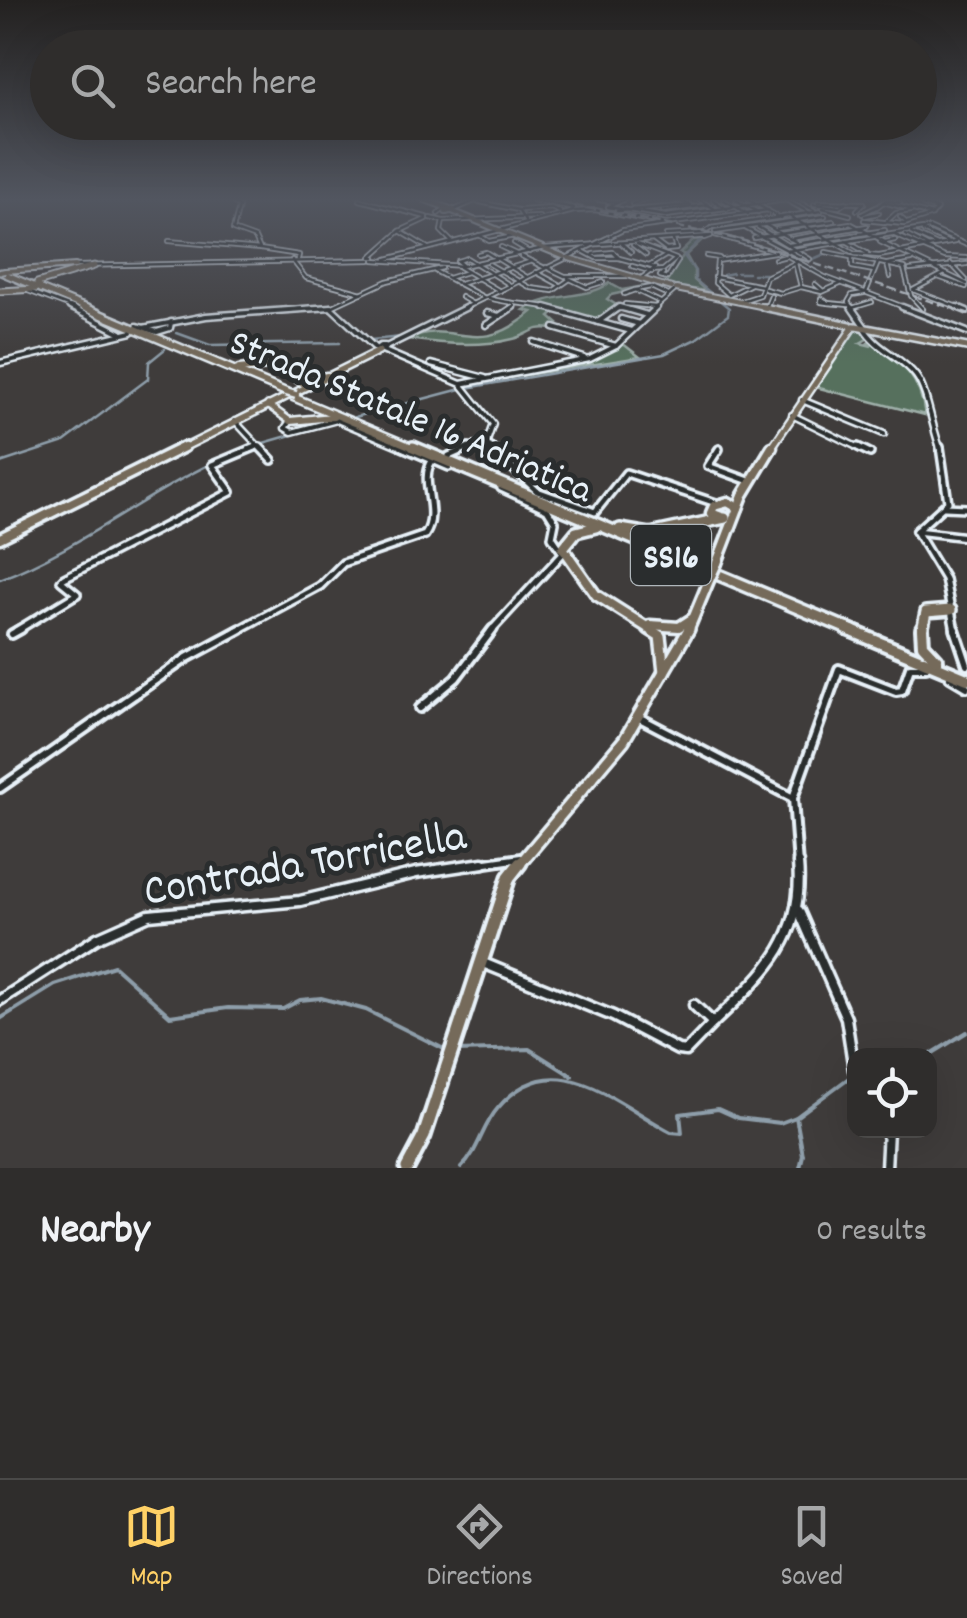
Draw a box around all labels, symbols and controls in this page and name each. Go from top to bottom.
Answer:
search box [30,30,937,140]
icon: search [65,58,120,113]
text: Search here [145,58,317,113]
street label: Strada Statale 16 Adriatica [220,318,601,521]
road number: SS16 [631,525,711,585]
street label: Contrada Torricella [139,807,472,927]
map controls [847,1048,937,1138]
button: locate [847,1048,937,1138]
text: Nearby [40,1203,150,1263]
text: 0 results [816,1210,927,1256]
tab: Map [124,1499,179,1599]
tab: Directions [427,1499,533,1599]
tab: Saved [781,1499,843,1599]

